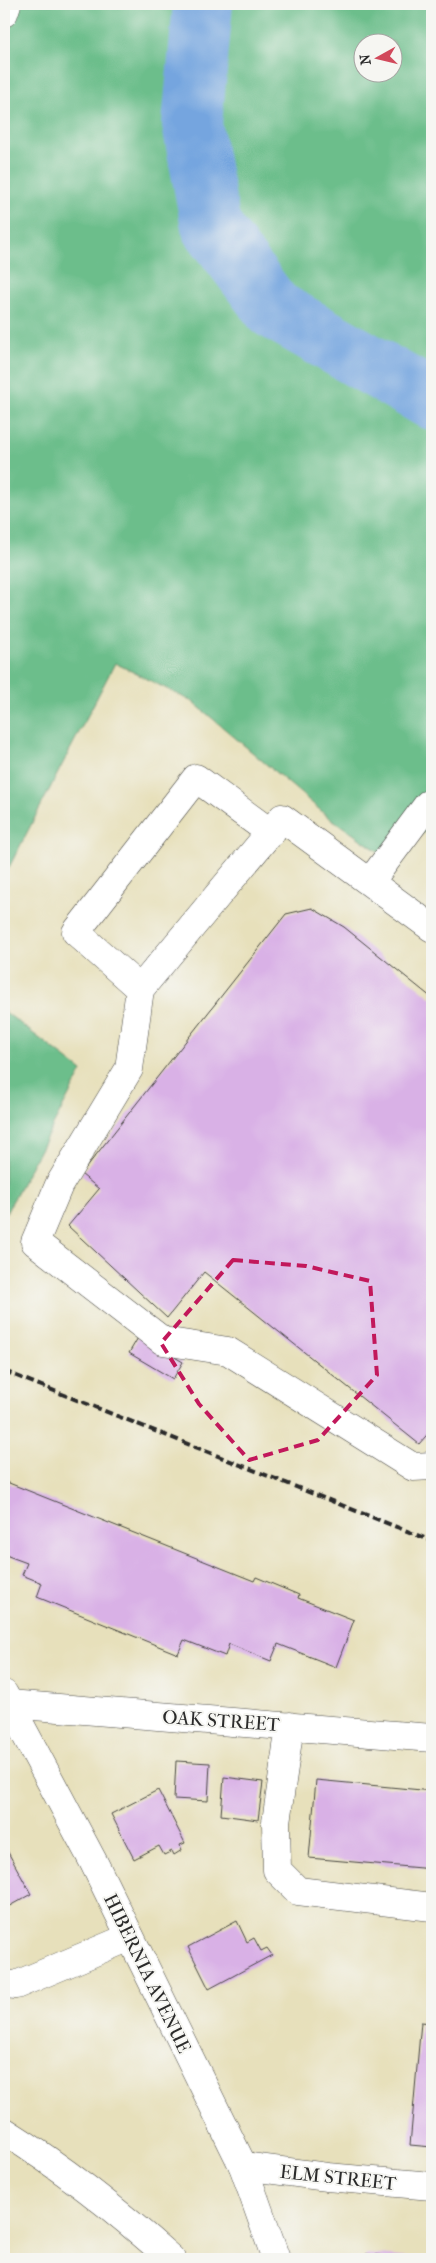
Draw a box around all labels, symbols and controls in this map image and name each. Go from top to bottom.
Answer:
north arrow [354,32,404,82]
text: N [356,53,375,66]
street label: OAK STREET [162,1706,280,1736]
street label: HIBERNIA AVENUE [99,1890,195,2057]
street label: ELM STREET [279,2161,397,2195]

